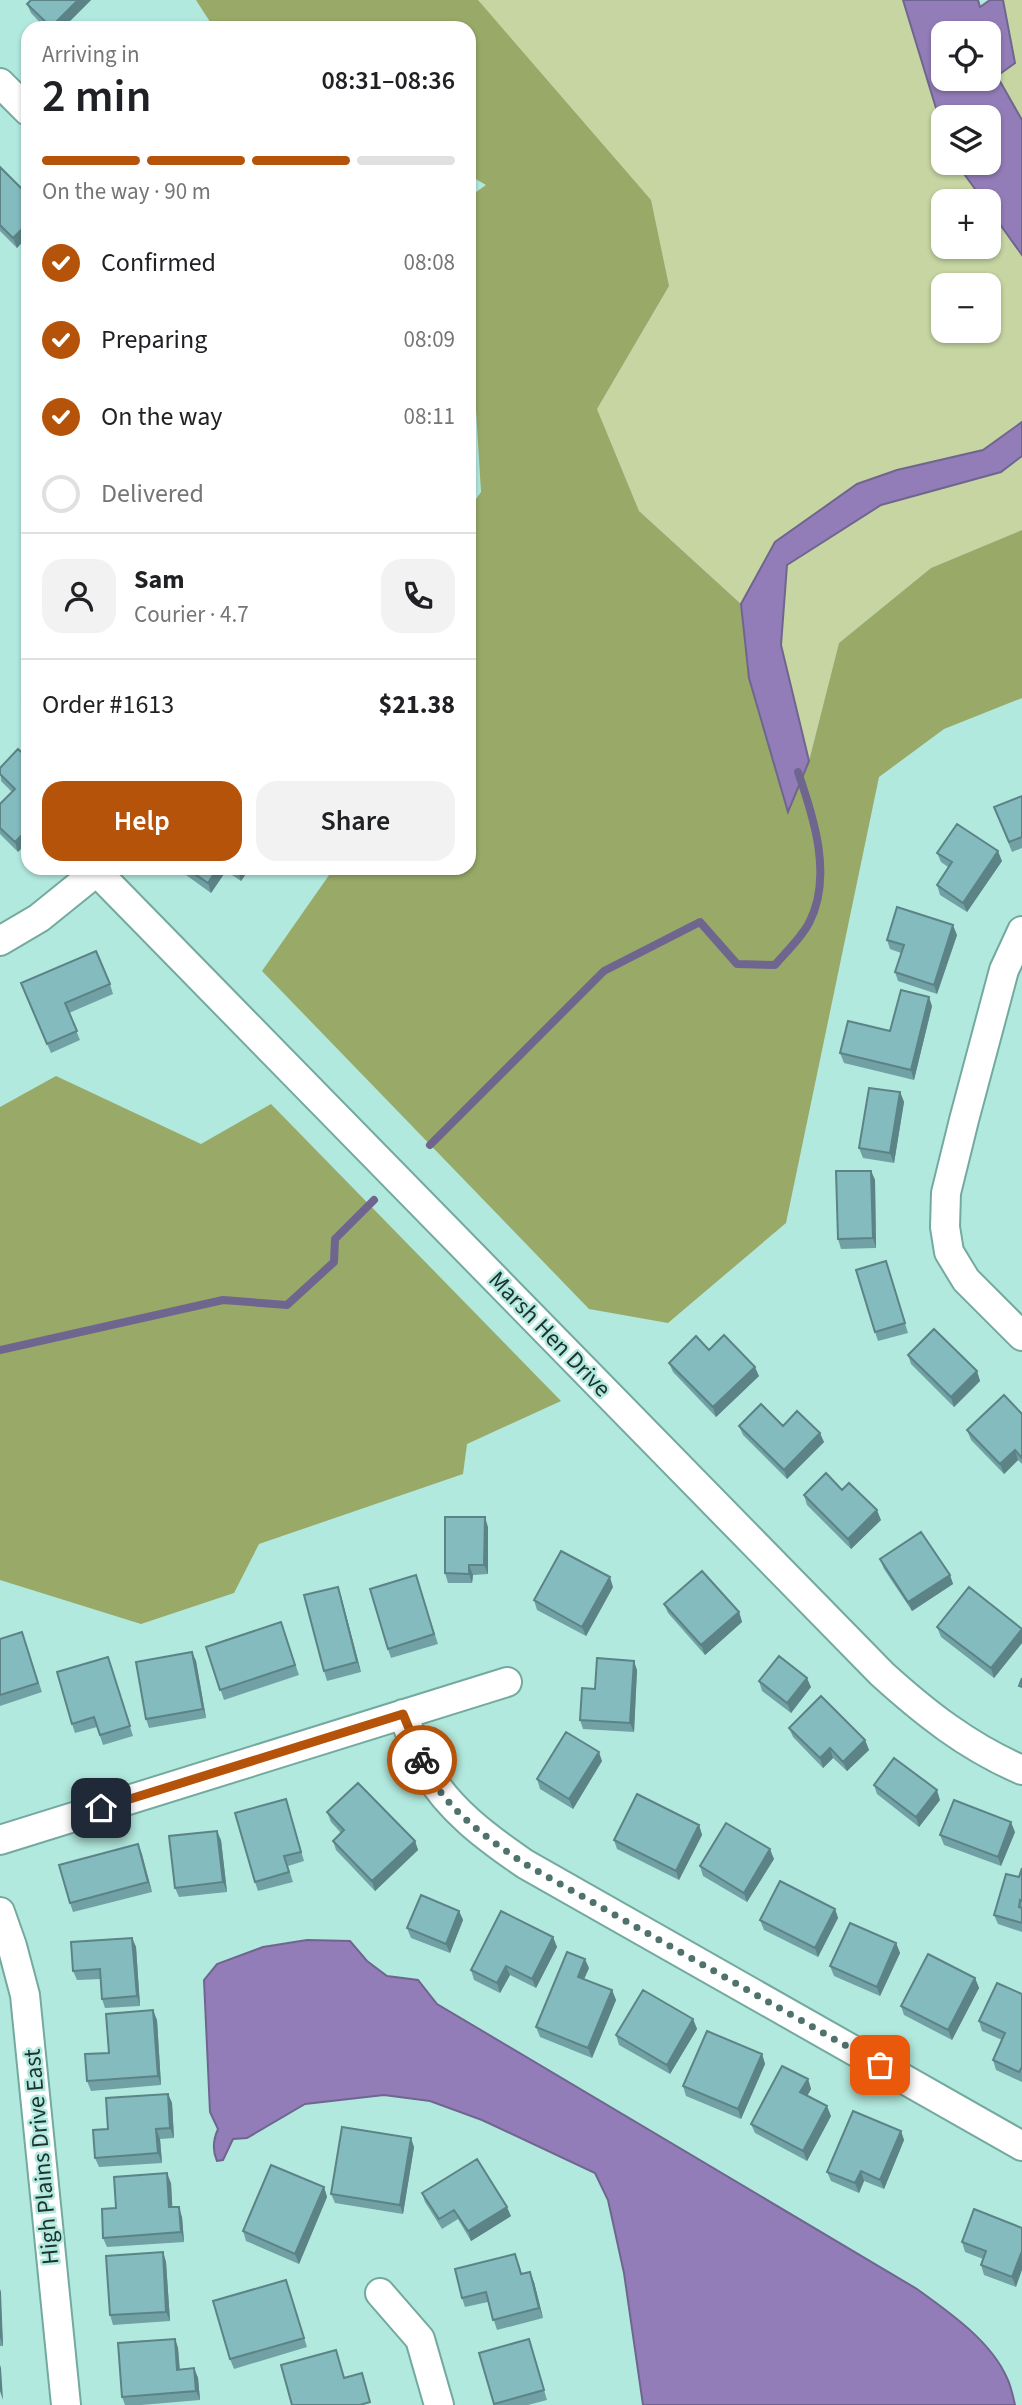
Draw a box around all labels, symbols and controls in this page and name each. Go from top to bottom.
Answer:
map controls [931,21,1001,343]
button: locate [931,21,1001,91]
text: Arriving in [42,38,140,71]
text: 08:31–08:36 [322,62,455,99]
text: 2 min [42,64,151,129]
button: layers [931,105,1001,175]
text: On the way · 90 m [42,175,211,208]
button: + [931,189,1001,259]
icon: check [42,244,80,282]
text: Confirmed [101,244,216,281]
text: 08:08 [404,246,455,279]
button: − [931,273,1001,343]
icon: check [42,321,80,359]
text: Preparing [101,321,207,358]
text: 08:09 [404,323,455,356]
icon: check [42,398,80,436]
text: On the way [101,398,222,435]
text: 08:11 [404,400,455,433]
text: Delivered [101,475,204,512]
button: person [42,559,116,633]
button: phone [381,559,455,633]
text: Sam [134,561,184,598]
text: Courier · 4.7 [134,598,249,631]
text: Order #1613 [42,686,174,723]
text: $21.38 [379,686,455,723]
button: Help [42,781,242,861]
button: Share [256,781,455,861]
street label: Marsh Hen Drive [480,1263,619,1405]
courier [387,1725,457,1795]
icon: bike [403,1741,441,1779]
pin [71,1778,131,1838]
icon: home [82,1789,120,1827]
pin [850,2035,910,2095]
icon: bag [861,2046,899,2084]
street label: High Plains Drive East [15,2048,68,2266]

